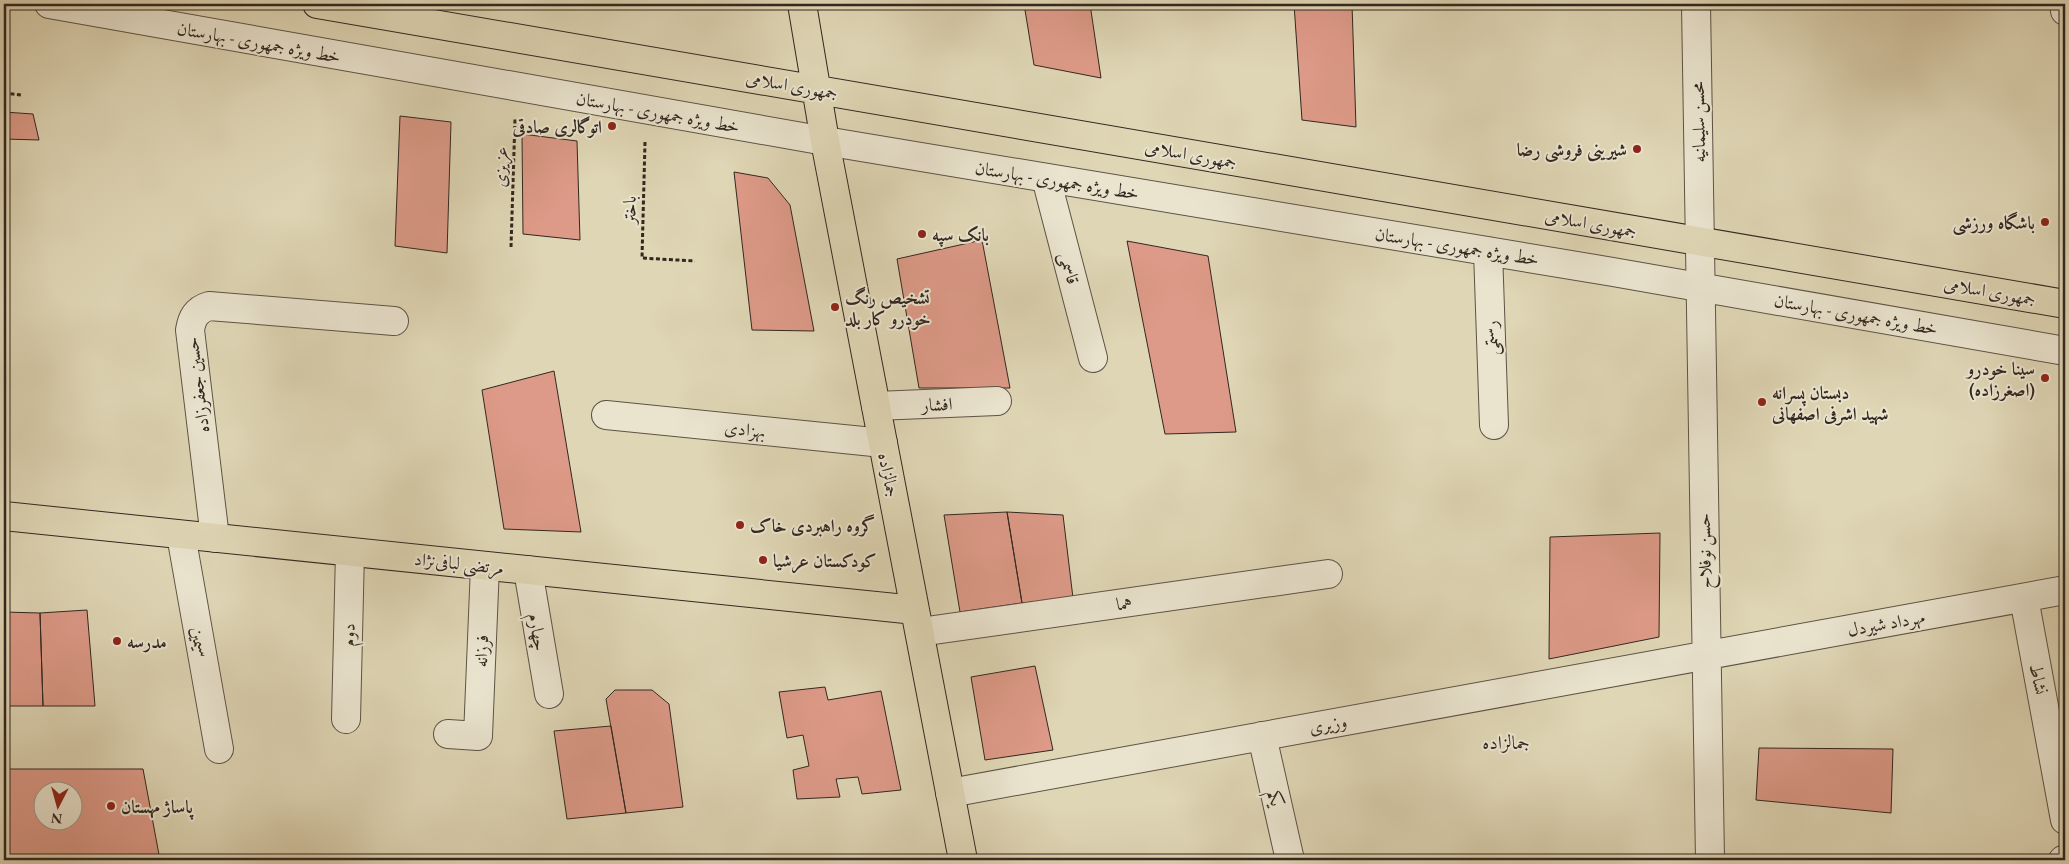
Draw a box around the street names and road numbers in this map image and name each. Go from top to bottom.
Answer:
street label: خط ویژه جمهوری - بهارستان [175,16,343,69]
street label: جمهوری اسلامی [744,66,840,104]
street label: محسن سلیمانیه [1686,81,1711,163]
street label: خط ویژه جمهوری - بهارستان [574,86,742,139]
street label: جمهوری اسلامی [1143,135,1239,173]
street label: عزیزی [488,146,514,188]
street label: خط ویژه جمهوری - بهارستان [973,156,1141,205]
street label: باختر [617,196,641,226]
street label: جمهوری اسلامی [1543,204,1639,242]
street label: خط ویژه جمهوری - بهارستان [1373,222,1541,271]
street label: قاسمی [1054,249,1085,287]
street label: جمهوری اسلامی [1942,272,2038,310]
street label: خط ویژه جمهوری - بهارستان [1772,288,1940,341]
street label: رستمی [1479,320,1504,356]
street label: حسین جعفرزاده [180,336,215,434]
street label: افشار [919,392,953,416]
street label: بهزادی [723,415,767,444]
street label: جمالزاده [873,451,905,499]
street label: حسن نوفلاح [1692,513,1721,589]
street label: مرتضی لبافی‌نژاد [413,547,505,581]
street label: هما [1114,590,1134,616]
street label: مهرداد شیردل [1845,605,1927,642]
street label: چهارم [518,611,553,654]
street label: دوم [336,623,365,647]
street label: سیمین [186,625,214,659]
street label: فرزانه [469,634,494,668]
street label: نشاط [2025,661,2053,697]
street label: وزیری [1307,709,1349,739]
street label: یکم [1257,788,1289,811]

